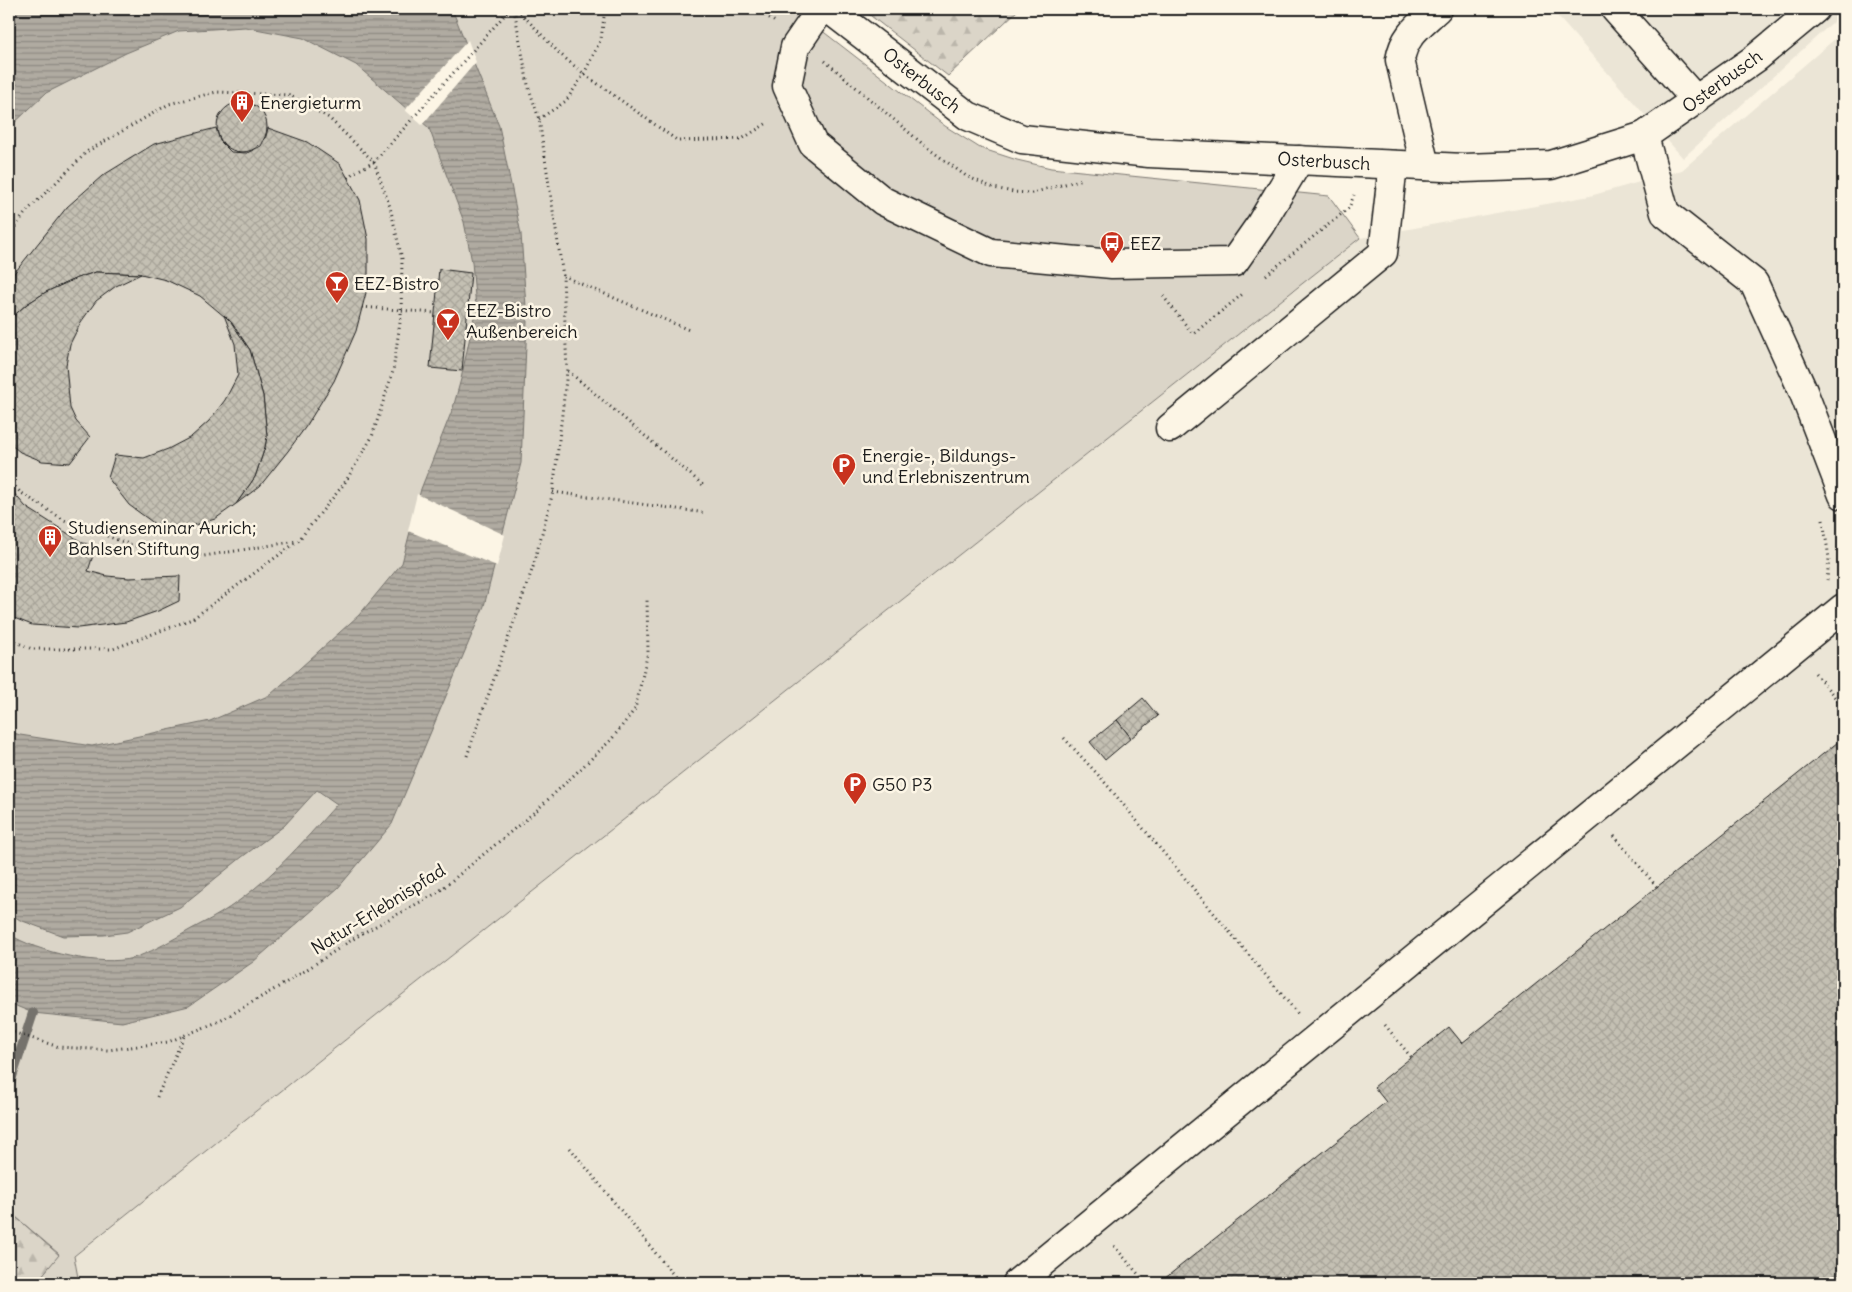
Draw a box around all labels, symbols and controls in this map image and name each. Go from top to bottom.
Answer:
street label: Osterbusch [878,42,966,118]
street label: Osterbusch [1678,44,1766,118]
building icon: Energieturm [229,89,255,123]
place label: Energieturm [260,91,361,114]
street label: Osterbusch [1277,147,1371,175]
bus stop icon: EEZ [1099,230,1125,264]
place label: EEZ [1130,232,1161,255]
bar icon: EEZ-Bistro [324,270,350,304]
place label: EEZ-Bistro [354,272,439,295]
place label: EEZ-Bistro Außenbereich [466,299,578,343]
bar icon: EEZ-Bistro Außenbereich [435,307,461,341]
place label: Energie-, Bildungs- und Erlebniszentrum [862,444,1030,488]
parking icon: Energie-, Bildungs- und Erlebniszentrum [831,452,857,486]
place label: Studienseminar Aurich; Bahlsen Stiftung [68,516,256,560]
building icon: Studienseminar Aurich; Bahlsen Stiftung [37,524,63,558]
parking icon: G50 P3 [842,771,868,805]
place label: G50 P3 [872,773,933,796]
street label: Natur-Erlebnispfad [307,858,450,960]

